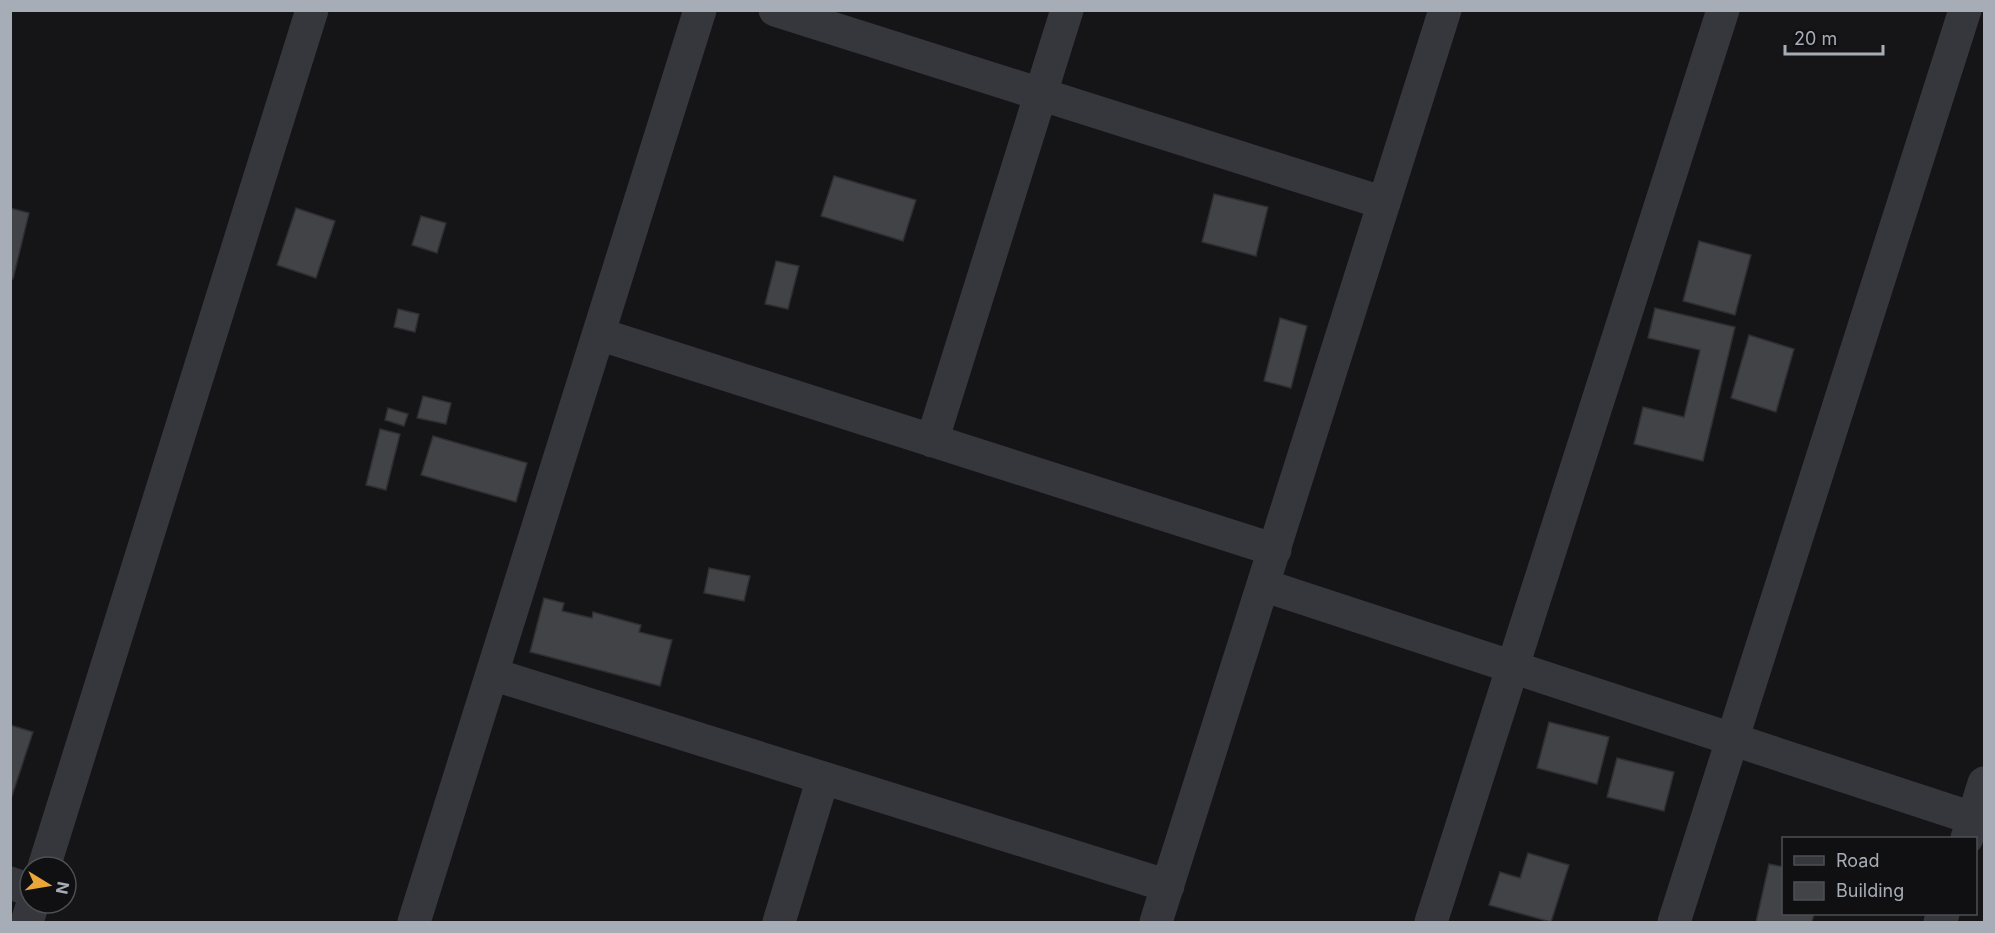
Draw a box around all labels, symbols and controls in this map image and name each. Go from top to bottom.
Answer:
scale bar [1785,18,1882,56]
text: 20 m [1794,28,1837,49]
legend [1782,837,1977,915]
text: Road [1836,850,1879,871]
north arrow [18,855,78,915]
text: N [52,880,74,896]
text: Building [1836,880,1904,901]

